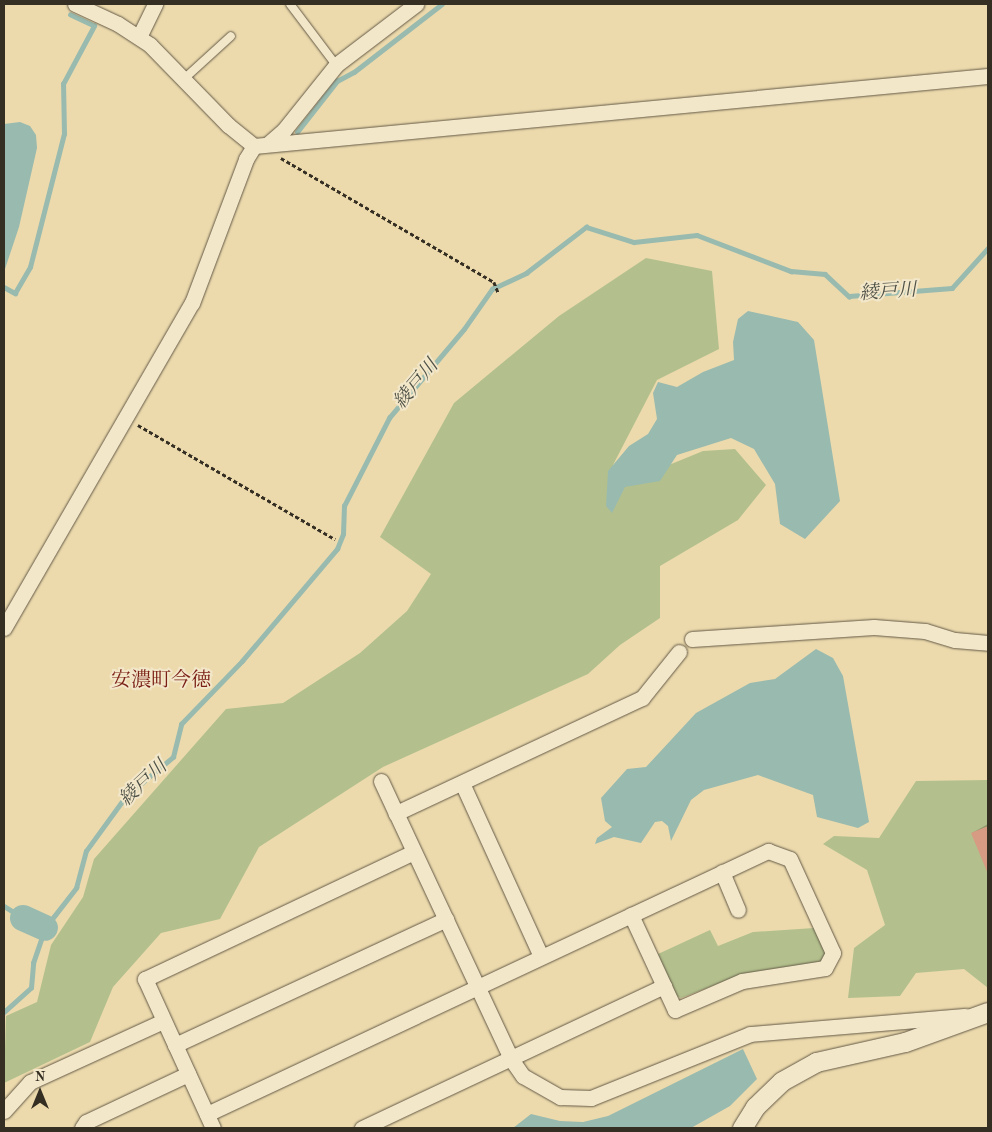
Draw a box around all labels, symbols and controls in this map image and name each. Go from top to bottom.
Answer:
water label: 綾戸川 [859,280,917,306]
water label: 綾戸川 [390,356,444,414]
district label: 安濃町今徳 [111,669,211,693]
water label: 綾戸川 [115,756,173,812]
north arrow [15,1067,65,1117]
text: N [35,1070,45,1084]

